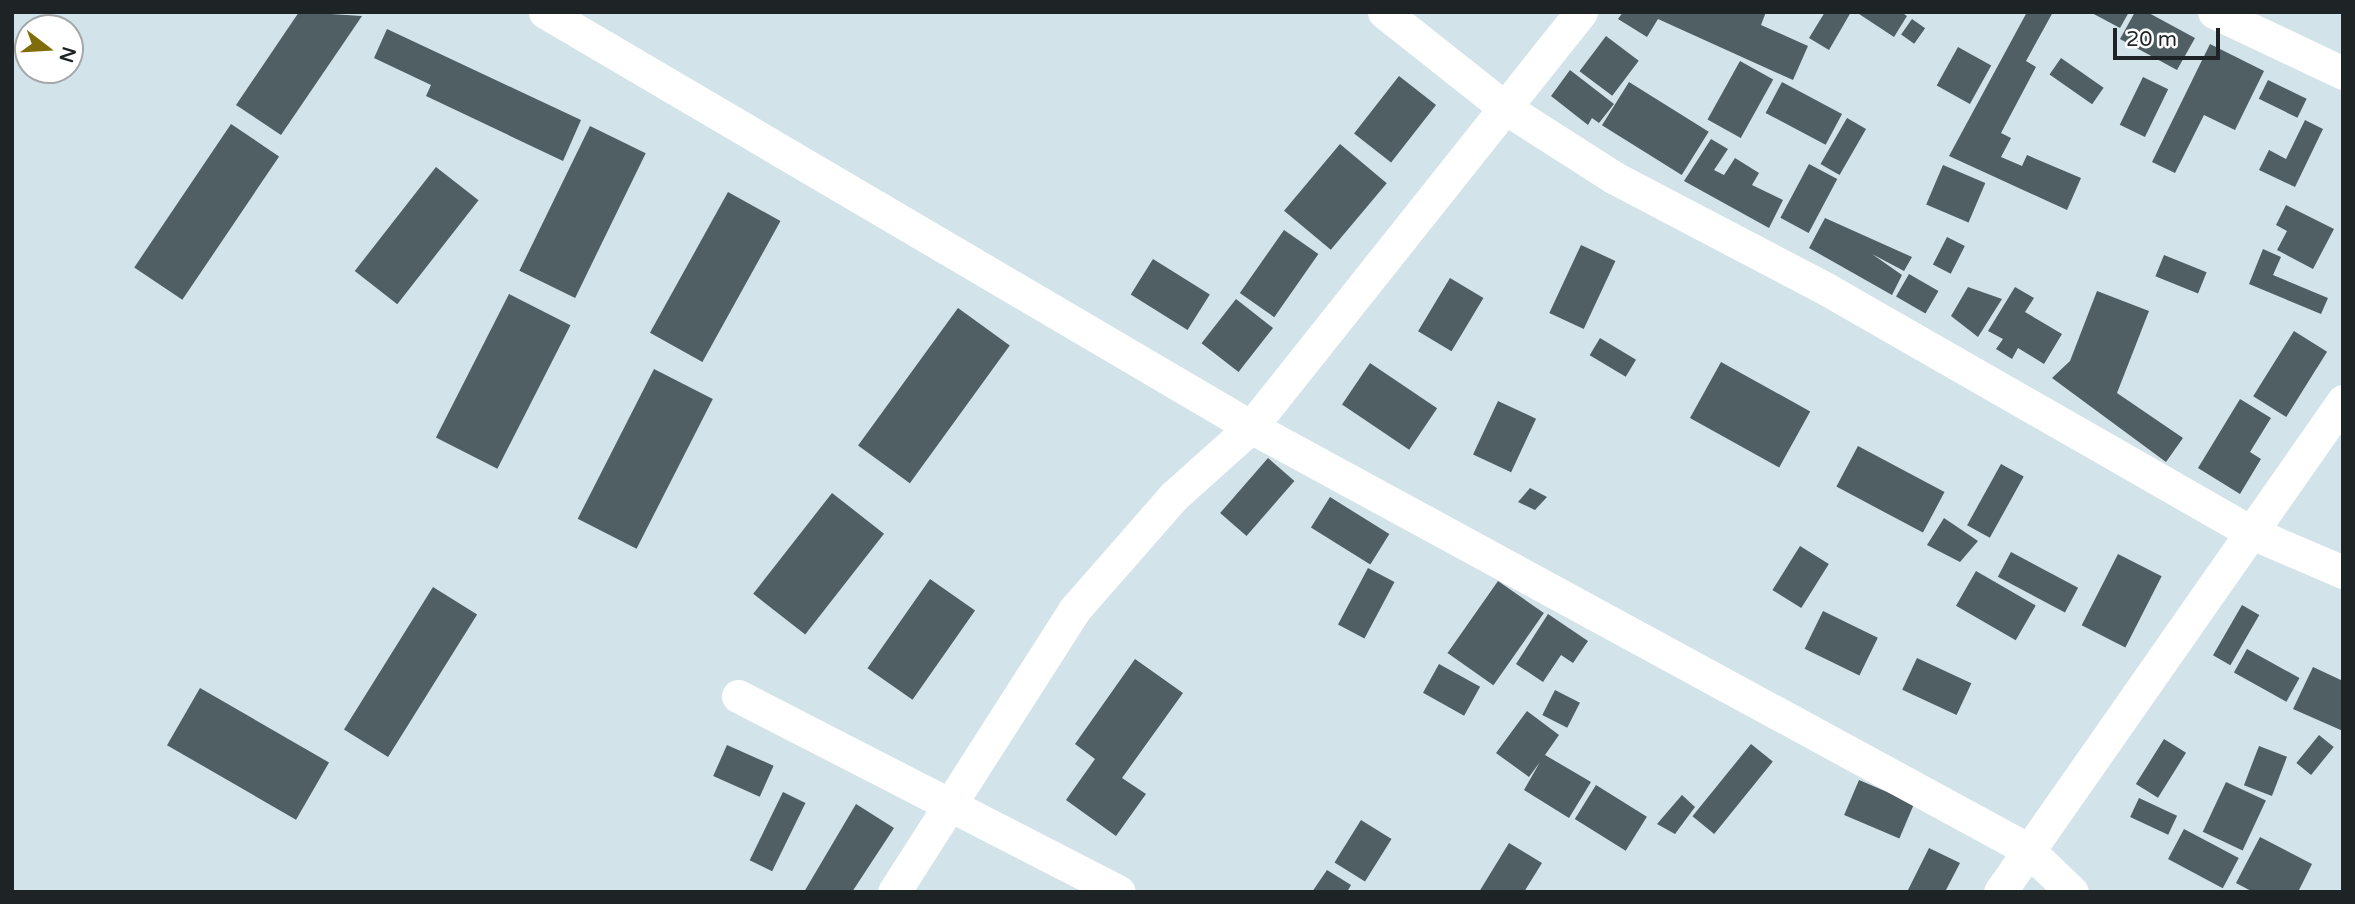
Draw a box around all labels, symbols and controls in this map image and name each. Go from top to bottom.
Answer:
north arrow [14,14,84,84]
scale bar [2117,14,2224,58]
text: 20 m [2126,27,2177,52]
text: N [54,44,80,65]

